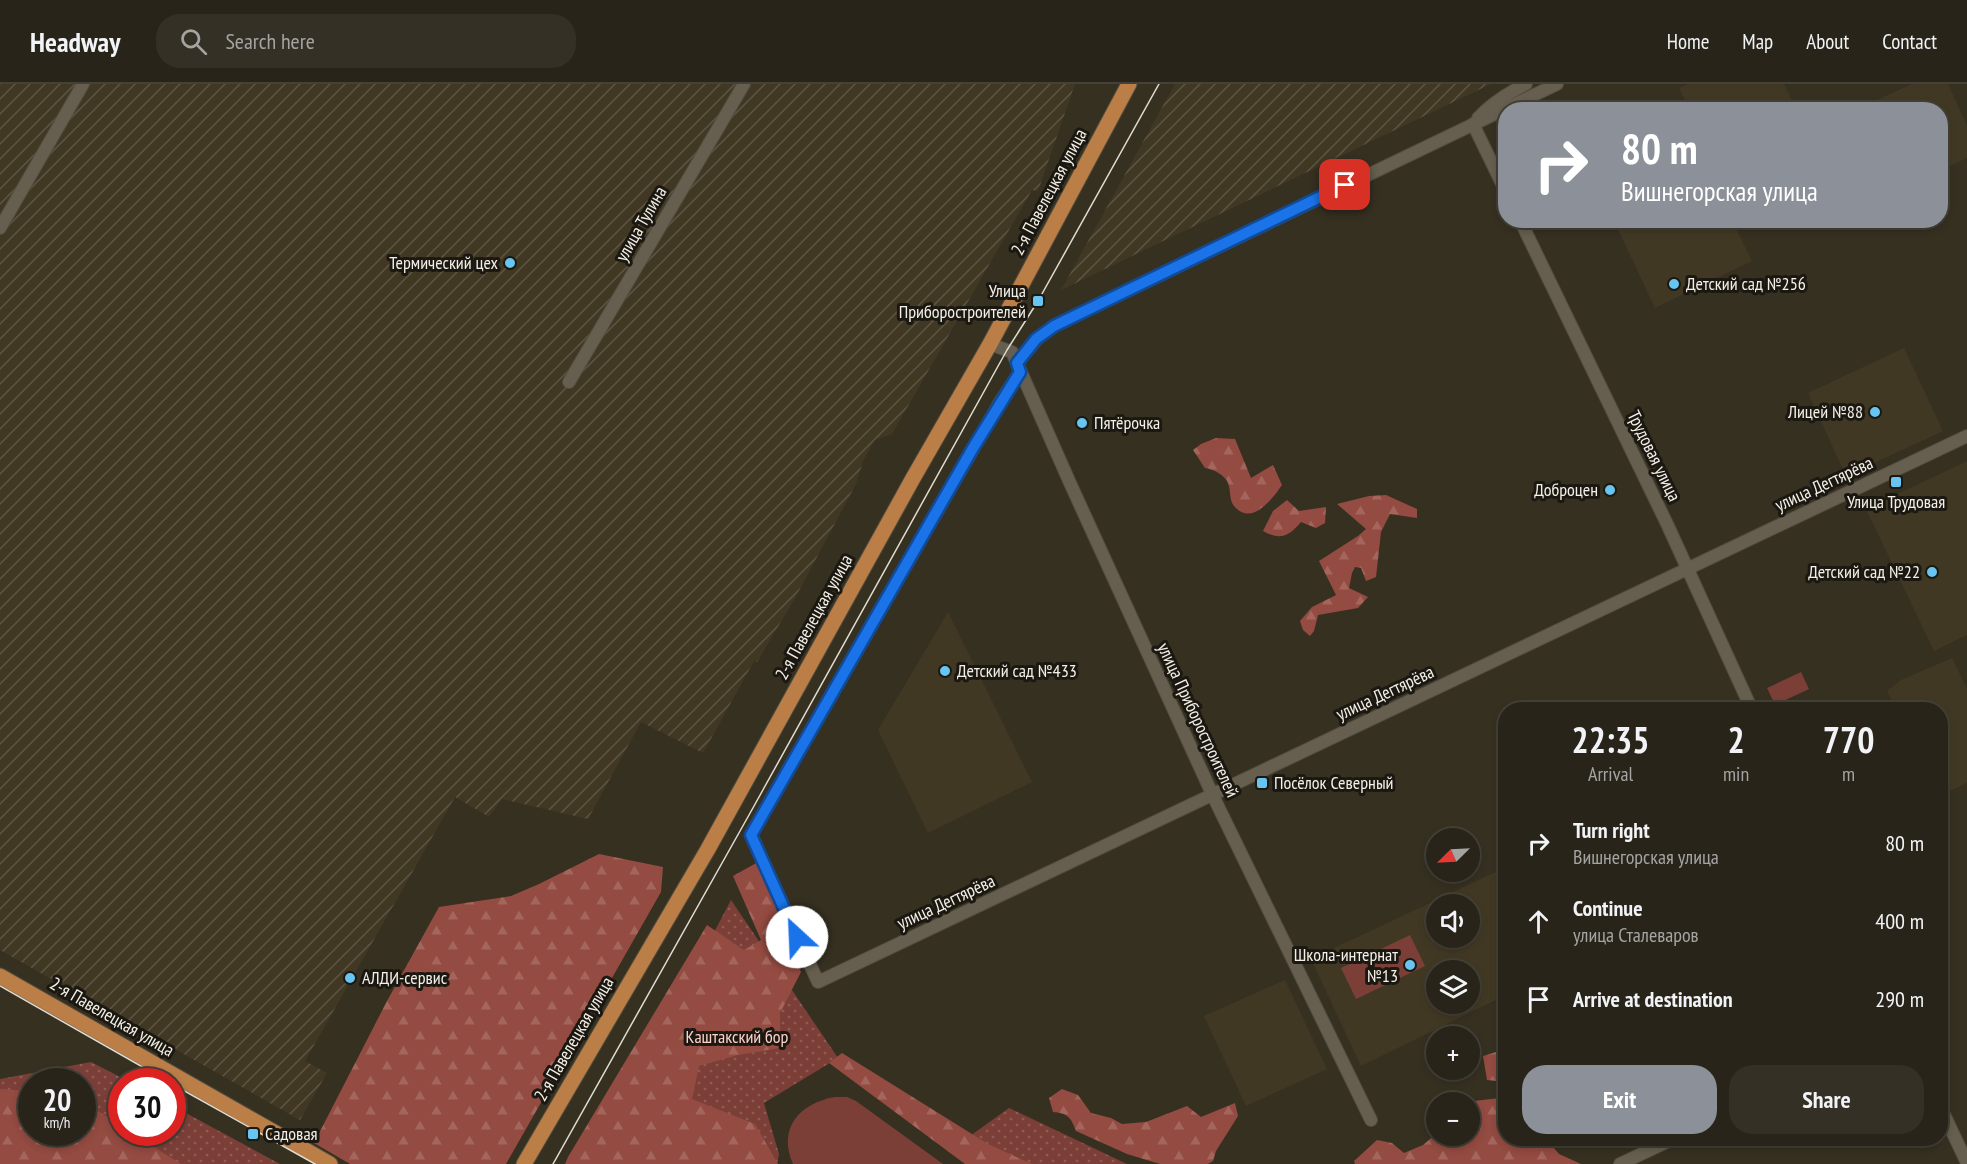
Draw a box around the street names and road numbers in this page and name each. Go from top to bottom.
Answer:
street label: 2-я Павелецкая улица [1006,125,1092,259]
street label: улица Тулина [610,182,671,266]
street label: Трудовая улица [1623,407,1686,505]
street label: улица Дегтярёва [1771,451,1876,516]
street label: 2-я Павелецкая улица [770,550,857,683]
street label: улица Приборостроителей [1153,639,1244,801]
street label: улица Дегтярёва [1332,660,1437,725]
street label: улица Дегтярёва [893,869,998,934]
street label: 2-я Павелецкая улица [46,972,178,1061]
street label: 2-я Павелецкая улица [529,973,618,1105]

